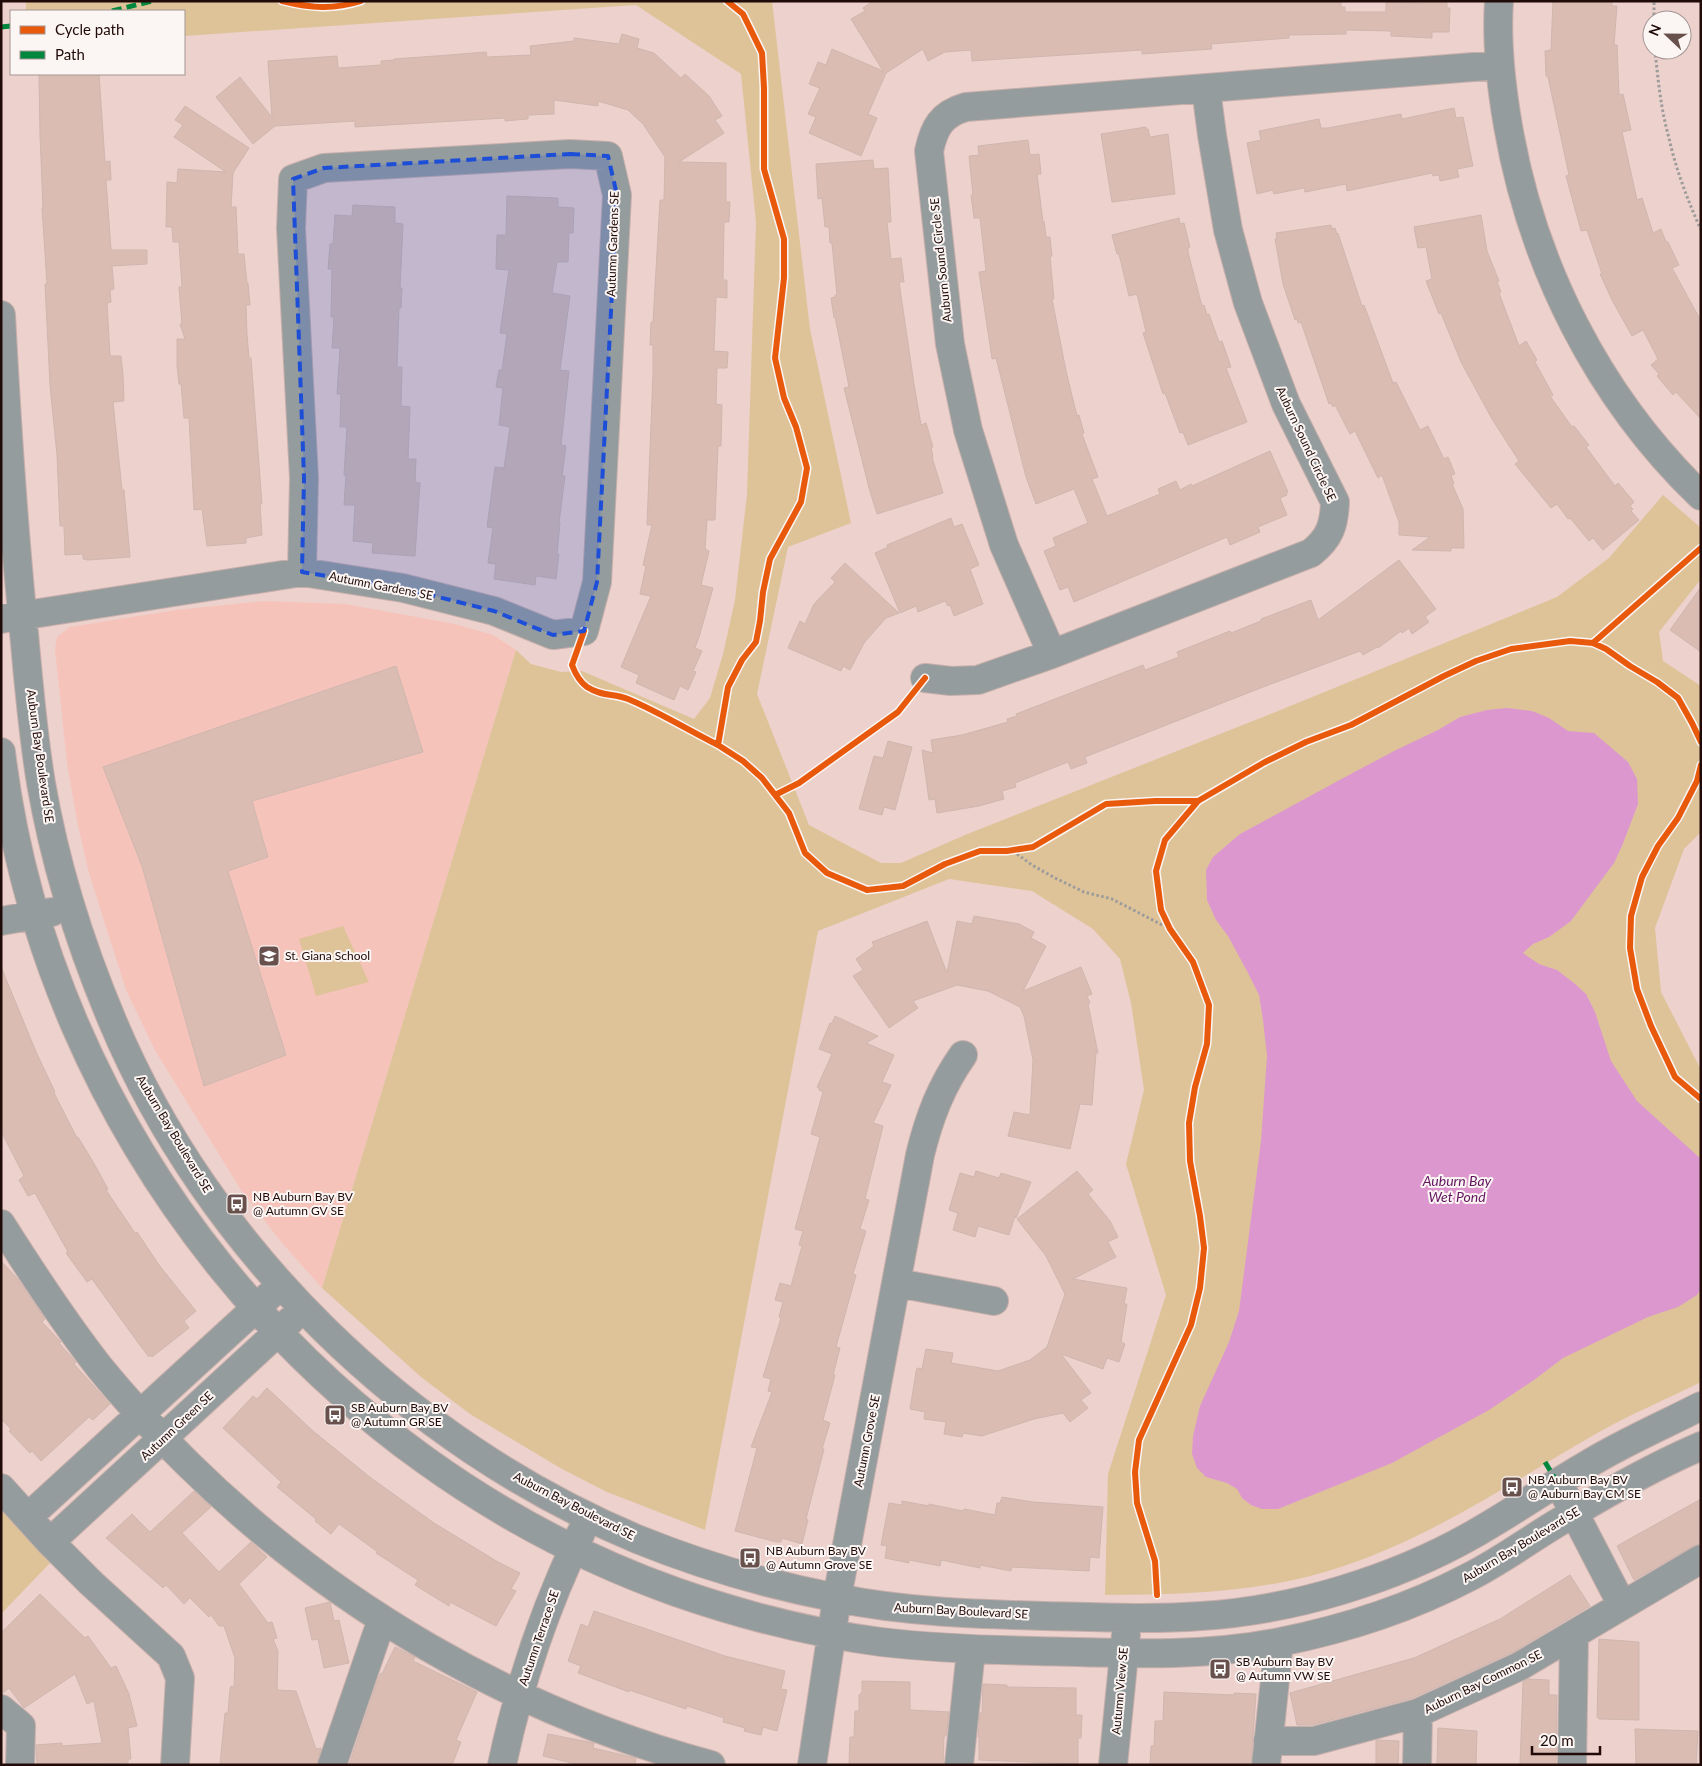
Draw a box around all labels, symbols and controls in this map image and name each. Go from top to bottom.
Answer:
legend [10,10,185,75]
north arrow [1642,10,1692,60]
text: Cycle path [55,20,124,38]
text: N [1645,22,1664,38]
text: Path [55,45,85,63]
street label: Autumn Gardens SE [603,191,622,297]
street label: Auburn Sound Circle SE [926,197,955,323]
street label: Auburn Sound Circle SE [1273,384,1340,504]
street label: Autumn Gardens SE [328,568,434,603]
street label: Auburn Bay Boulevard SE [24,688,57,824]
school or university icon: St. Giana School [257,944,281,968]
place label: St. Giana School [285,948,370,963]
street label: Auburn Bay Boulevard SE [133,1072,215,1195]
water label: Auburn Bay Wet Pond [1422,1172,1492,1205]
place label: NB Auburn Bay BV @ Autumn GV SE [253,1189,354,1218]
bus stop icon: NB Auburn Bay BV @ Autumn GV SE [225,1192,249,1216]
street label: Autumn Green SE [137,1388,216,1463]
street label: Autumn Grove SE [850,1393,883,1488]
place label: SB Auburn Bay BV @ Autumn GR SE [351,1400,449,1429]
bus stop icon: SB Auburn Bay BV @ Autumn GR SE [323,1403,347,1427]
street label: Auburn Bay Boulevard SE [511,1468,637,1543]
place label: NB Auburn Bay BV @ Auburn Bay CM SE [1528,1472,1641,1501]
bus stop icon: NB Auburn Bay BV @ Auburn Bay CM SE [1500,1475,1524,1499]
street label: Auburn Bay Boulevard SE [1459,1504,1582,1586]
place label: NB Auburn Bay BV @ Autumn Grove SE [766,1543,872,1572]
bus stop icon: NB Auburn Bay BV @ Autumn Grove SE [738,1546,762,1570]
street label: Autumn Terrace SE [515,1588,562,1688]
street label: Auburn Bay Boulevard SE [894,1599,1029,1622]
street label: Autumn View SE [1108,1646,1131,1735]
street label: Auburn Bay Common SE [1421,1646,1544,1717]
place label: SB Auburn Bay BV @ Autumn VW SE [1236,1654,1334,1683]
bus stop icon: SB Auburn Bay BV @ Autumn VW SE [1208,1657,1232,1681]
scale bar [1532,1724,1600,1756]
text: 20 m [1540,1731,1574,1749]

